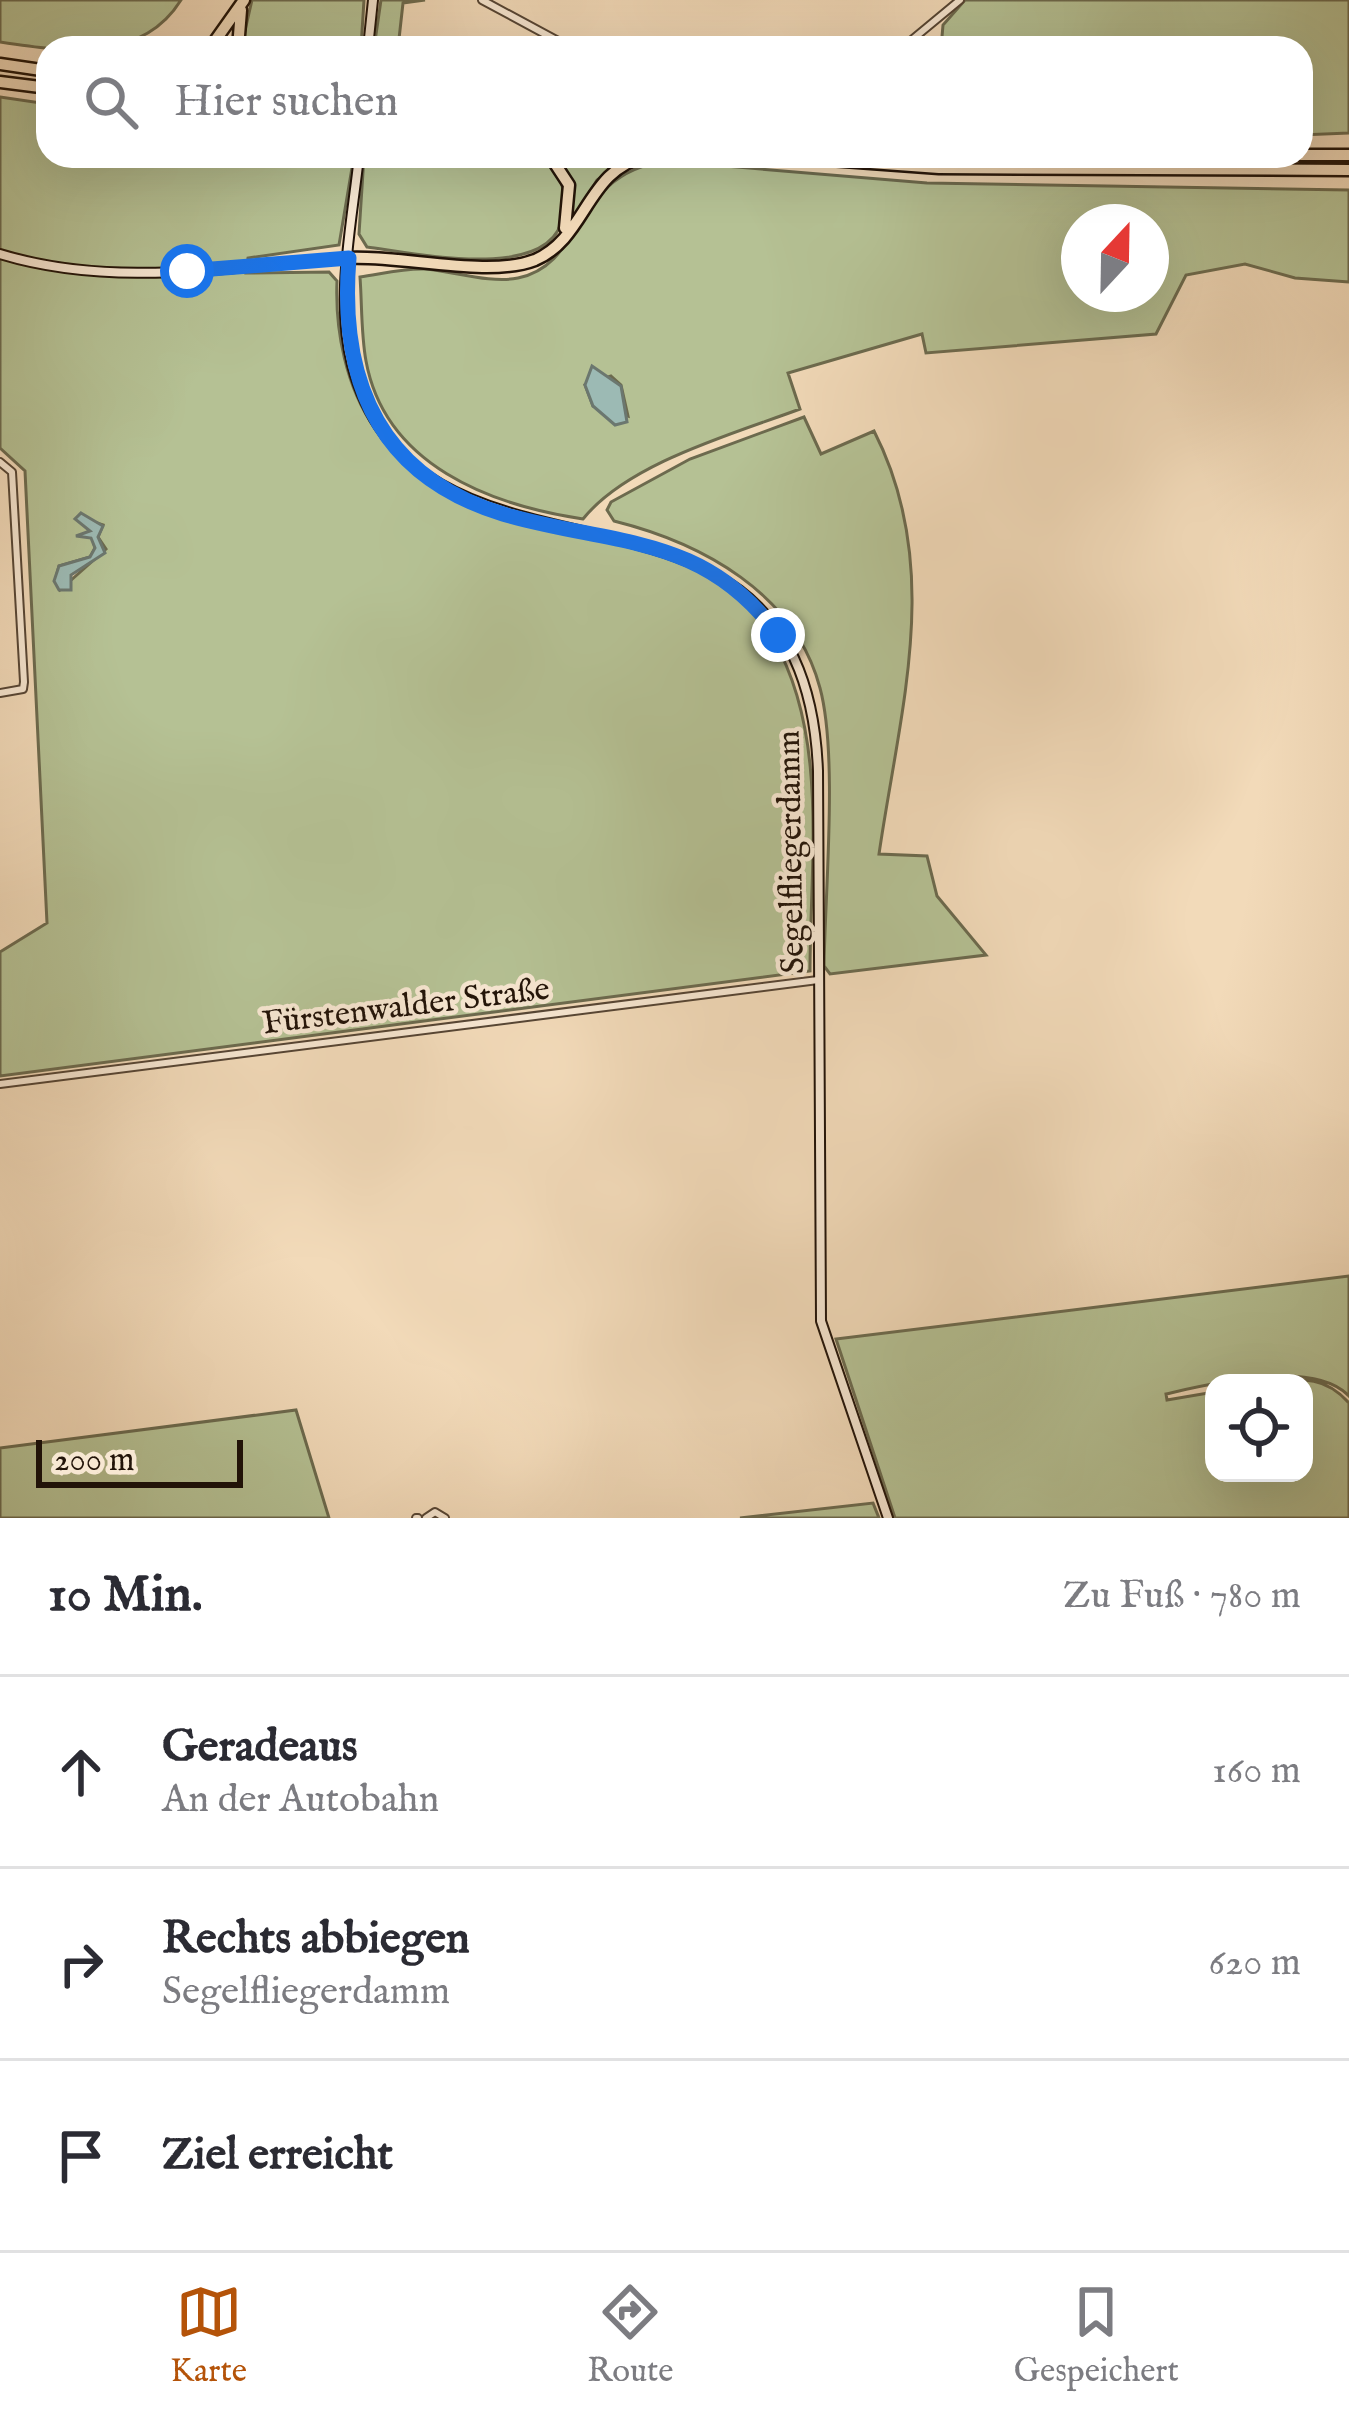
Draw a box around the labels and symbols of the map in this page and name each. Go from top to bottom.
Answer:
north arrow [1061,204,1169,312]
route start [160,244,214,298]
route end [751,608,805,662]
street label: Segelfliegerdamm [769,730,815,974]
street label: Fürstenwalder Straße [260,969,552,1045]
scale bar [36,1434,243,1487]

